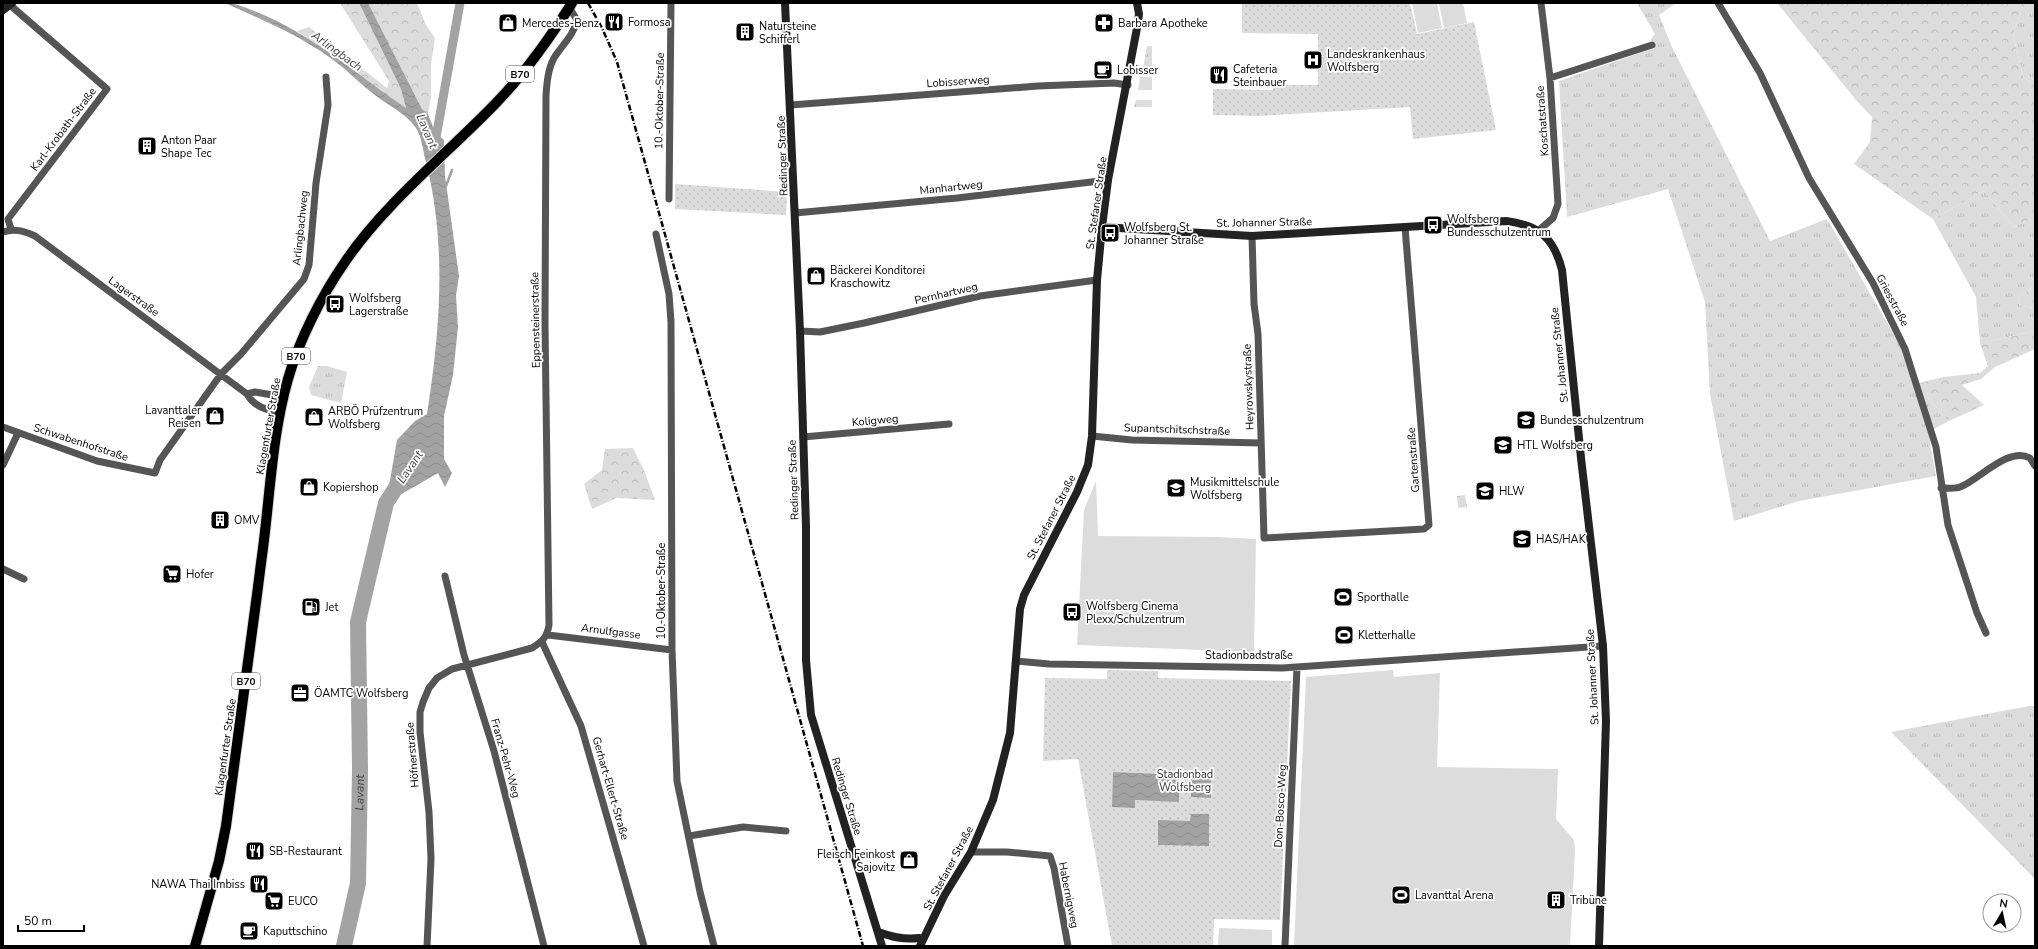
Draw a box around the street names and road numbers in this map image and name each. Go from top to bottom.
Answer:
street label: 10.-Oktober-Straße [651,52,668,150]
road number: B70 [506,66,534,82]
street label: Lobisserweg [926,72,990,91]
street label: Karl-Krobath-Straße [27,84,100,174]
street label: Koschatstraße [1533,85,1552,157]
street label: Redinger Straße [774,115,791,196]
street label: St. Stefaner Straße [1083,155,1110,251]
street label: Manhartweg [919,177,983,198]
street label: Arlingbachweg [289,190,312,266]
street label: St. Johanner Straße [1216,214,1312,231]
street label: Eppensteinerstraße [527,272,544,368]
street label: Griesstraße [1873,272,1913,329]
street label: Lagerstraße [105,273,162,320]
street label: Pernhartweg [913,279,979,308]
street label: St. Johanner Straße [1547,306,1572,403]
street label: Heyrowskystraße [1239,343,1258,430]
road number: B70 [282,348,310,364]
street label: Klagenfurter Straße [253,376,284,476]
street label: Koligweg [851,411,899,430]
street label: Schwabenhofstraße [32,420,130,465]
street label: Supantschitschstraße [1124,420,1231,439]
street label: Gartenstraße [1404,427,1423,493]
street label: Redinger Straße [785,439,802,520]
street label: St. Stefaner Straße [1023,472,1079,562]
street label: 10.-Oktober-Straße [654,542,669,639]
street label: Arnulfgasse [580,620,642,643]
street label: St. Johanner Straße [1582,629,1602,725]
street label: Stadionbadstraße [1205,648,1293,663]
road number: B70 [232,673,260,689]
street label: Klagenfurter Straße [211,697,240,797]
street label: Franz-Pehr-Weg [487,717,524,799]
street label: Höfnerstraße [402,722,423,788]
street label: Gerhart-Ellert-Straße [589,735,632,842]
street label: Redinger Straße [828,756,865,837]
street label: Don-Bosco-Weg [1271,764,1290,848]
street label: St. Stefaner Straße [920,823,977,913]
street label: Habernigweg [1055,861,1082,929]

